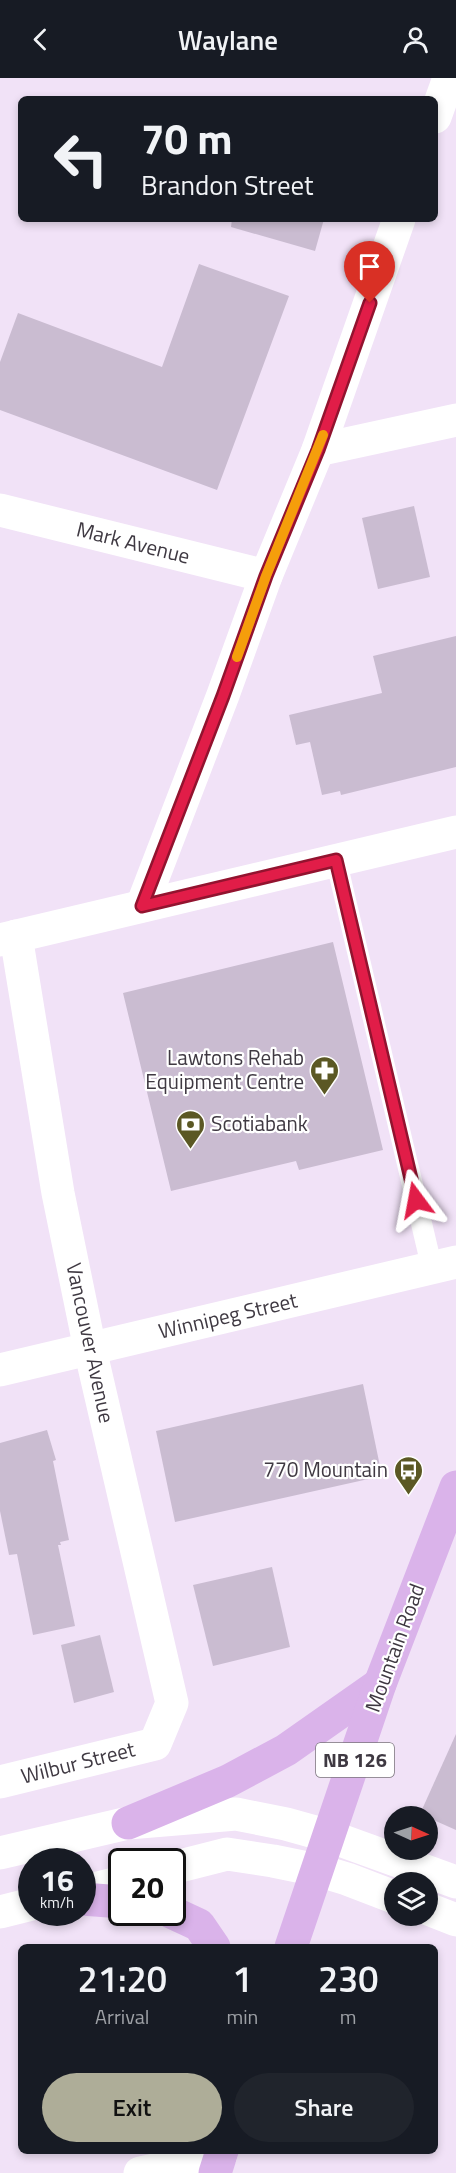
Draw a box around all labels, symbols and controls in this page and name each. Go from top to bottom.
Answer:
text: Waylane [178,19,278,60]
icon: back [24,23,57,56]
icon: person [399,23,432,56]
text: 70 m [141,106,233,170]
icon: left [42,120,120,198]
text: Brandon Street [141,164,314,205]
pin [344,241,395,303]
icon: arrive [353,250,386,283]
street label: Mark Avenue [73,512,193,572]
place label: Lawtons Rehab Equipment Centre [145,1041,304,1097]
pharmacy icon: Lawtons Rehab Equipment Centre [309,1054,341,1096]
place label: Scotiabank [211,1107,308,1139]
bank icon: Scotiabank [174,1108,206,1150]
position arrow [384,1168,448,1232]
street label: Vancouver Avenue [58,1260,124,1426]
street label: Winnipeg Street [155,1283,301,1347]
place label: 770 Mountain [263,1453,388,1485]
bus stop icon: 770 Mountain [393,1454,425,1496]
street label: Mountain Road [356,1579,432,1716]
street label: Wilbur Street [17,1732,139,1792]
road number: NB 126 [316,1743,394,1777]
north arrow [384,1806,438,1860]
map controls [384,1806,438,1926]
speed limit sign: 20 [108,1848,186,1926]
text: 16 [40,1857,74,1903]
button: layers [384,1872,438,1926]
text: km/h [40,1891,74,1914]
text: 21:20 [78,1951,167,2006]
text: 1 [232,1951,252,2006]
text: 230 [318,1951,378,2006]
text: Arrival [95,2001,149,2032]
text: min [226,2001,258,2032]
text: m [340,2001,356,2032]
button: Exit [42,2073,222,2142]
button: Share [234,2073,414,2142]

